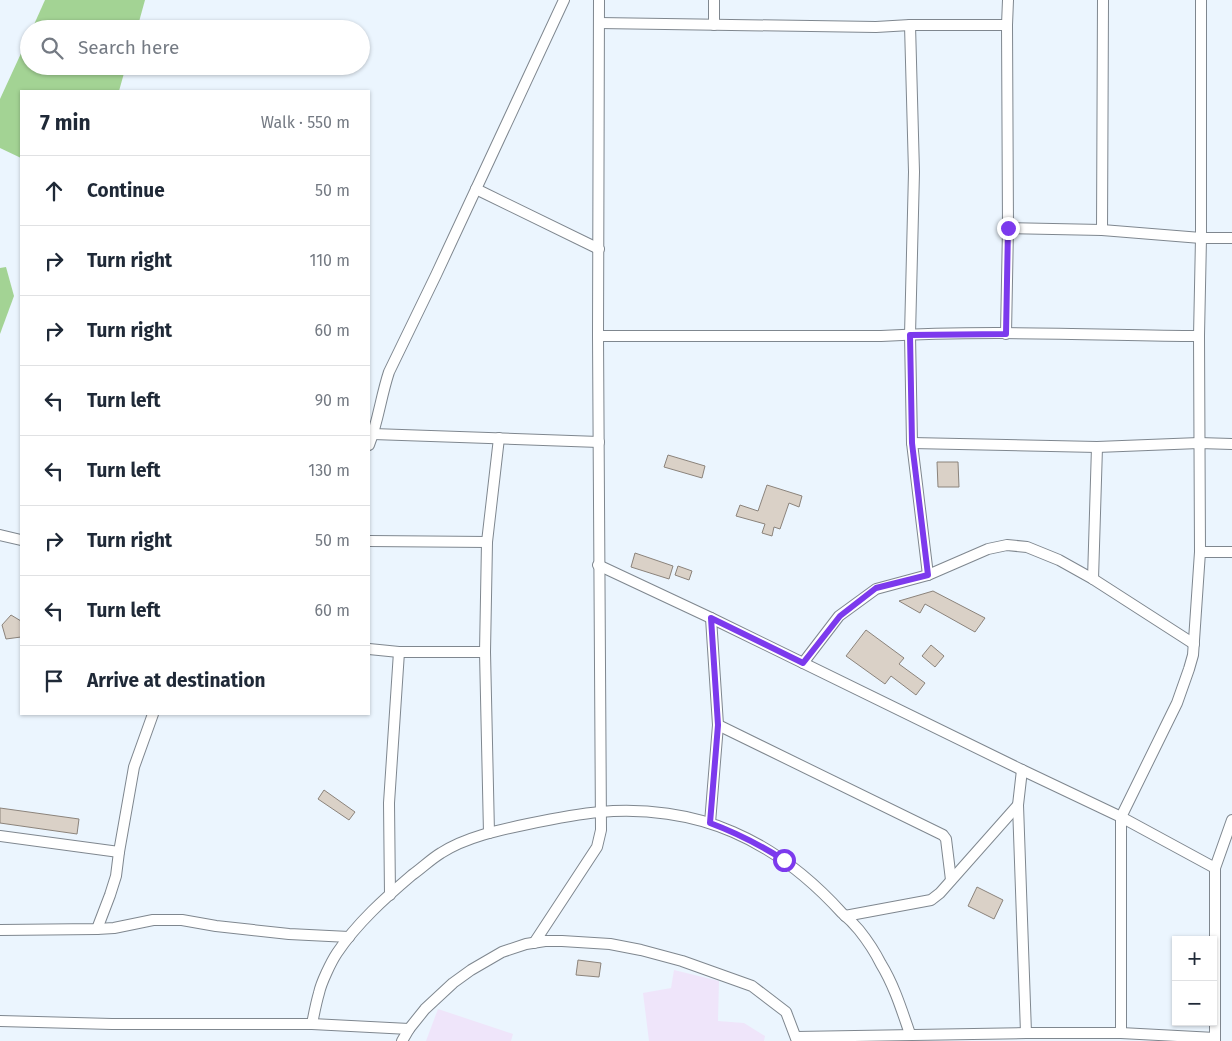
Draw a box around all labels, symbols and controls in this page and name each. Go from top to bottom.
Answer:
search box [20,20,370,75]
icon: search [38,34,66,62]
text: Search here [78,36,179,59]
text: 7 min [40,110,91,136]
text: Walk · 550 m [261,113,350,132]
icon: ahead [40,177,68,205]
text: Continue [87,179,165,202]
text: 50 m [315,181,350,200]
route end [997,217,1020,240]
icon: right [40,247,68,275]
text: Turn right [87,249,172,272]
text: 110 m [309,251,350,270]
icon: right [40,317,68,345]
text: Turn right [87,319,172,342]
text: 60 m [315,321,350,340]
icon: left [40,387,68,415]
text: Turn left [87,389,161,412]
text: 90 m [315,391,350,410]
icon: left [40,457,68,485]
text: Turn left [87,459,161,482]
text: 130 m [308,461,350,480]
icon: right [40,527,68,555]
text: Turn right [87,529,172,552]
text: 50 m [315,531,350,550]
icon: left [40,597,68,625]
text: Turn left [87,599,161,622]
text: 60 m [315,601,350,620]
icon: arrive [40,667,68,695]
text: Arrive at destination [87,669,266,692]
route start [773,849,796,872]
map controls [1172,936,1217,1026]
button: + [1172,936,1217,981]
button: − [1172,981,1217,1026]

